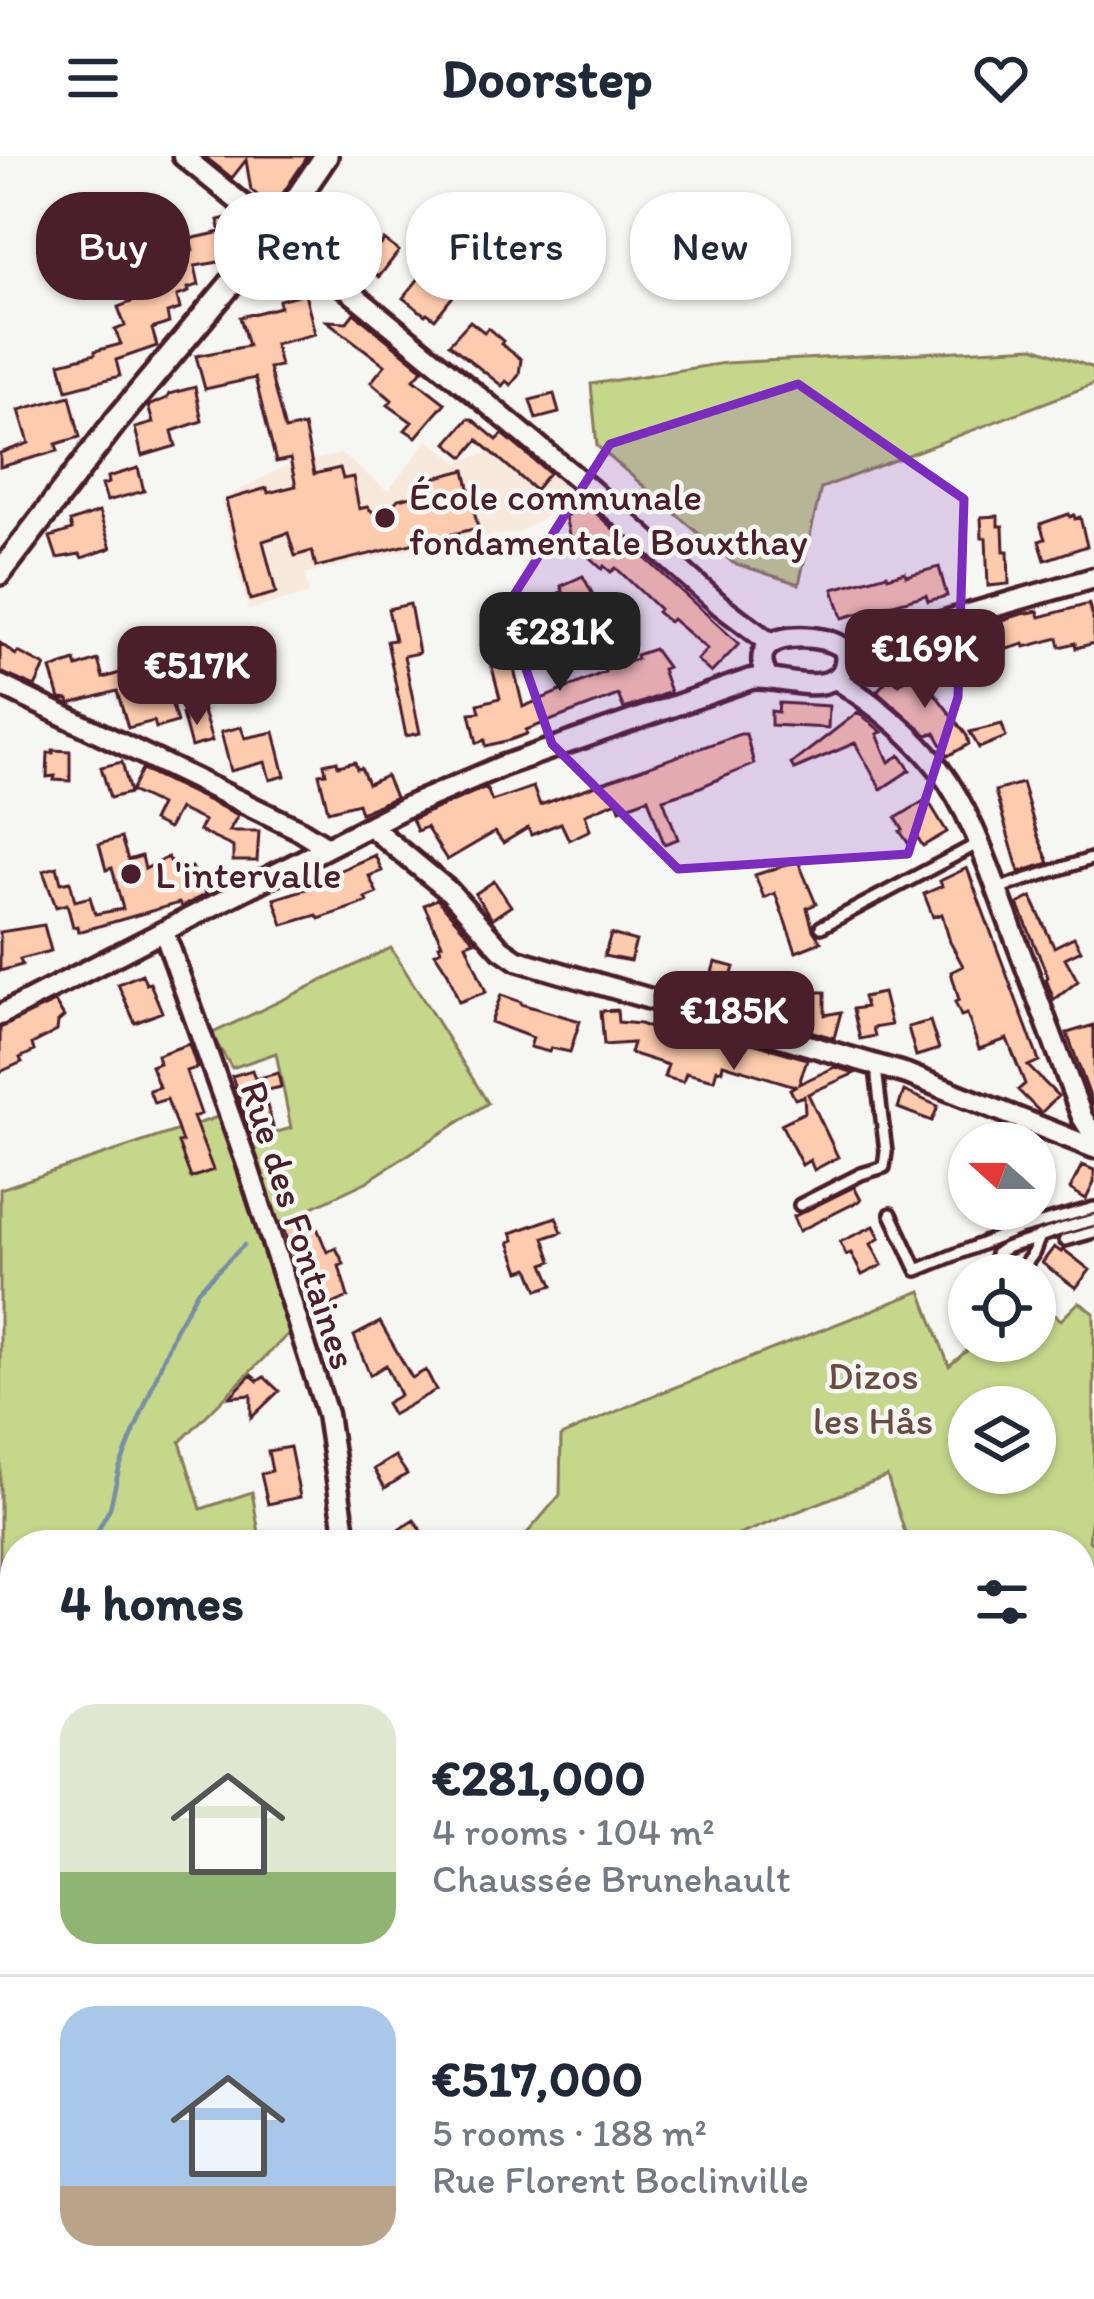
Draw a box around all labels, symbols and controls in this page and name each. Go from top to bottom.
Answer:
icon: menu [60,45,126,111]
icon: heart [968,45,1034,111]
text: Doorstep [441,46,653,111]
chip: Buy [36,192,190,300]
chip: Rent [214,192,382,300]
chip: Filters [406,192,606,300]
chip: New [630,192,791,300]
place label: École communale fondamentale Bouxthay [409,473,808,565]
marker: École communale fondamentale Bouxthay [372,505,398,531]
pin: €281K [476,592,644,694]
text: €281K [506,607,614,654]
pin: €169K [841,609,1009,711]
text: €169K [872,624,978,671]
pin: €517K [113,626,281,728]
text: €517K [144,641,250,688]
place label: L'intervalle [155,851,342,898]
marker: L'intervalle [118,861,144,887]
pin: €185K [650,971,818,1073]
text: €185K [680,986,788,1033]
street label: Rue des Fontaines [230,1075,368,1375]
north arrow [948,1122,1056,1230]
map controls [948,1122,1056,1494]
button: locate [948,1254,1056,1362]
park label: Dizos les Hås [813,1352,933,1444]
button: layers [948,1386,1056,1494]
icon: filters [969,1569,1035,1635]
text: 4 homes [60,1572,244,1633]
text: €281,000 [432,1747,646,1808]
icon: home [156,1752,300,1896]
text: 4 rooms · 104 m² [432,1808,715,1855]
text: Chaussée Brunehault [432,1855,791,1902]
text: €517,000 [432,2048,643,2109]
icon: home [156,2054,300,2198]
text: 5 rooms · 188 m² [432,2109,707,2156]
text: Rue Florent Boclinville [432,2156,809,2203]

